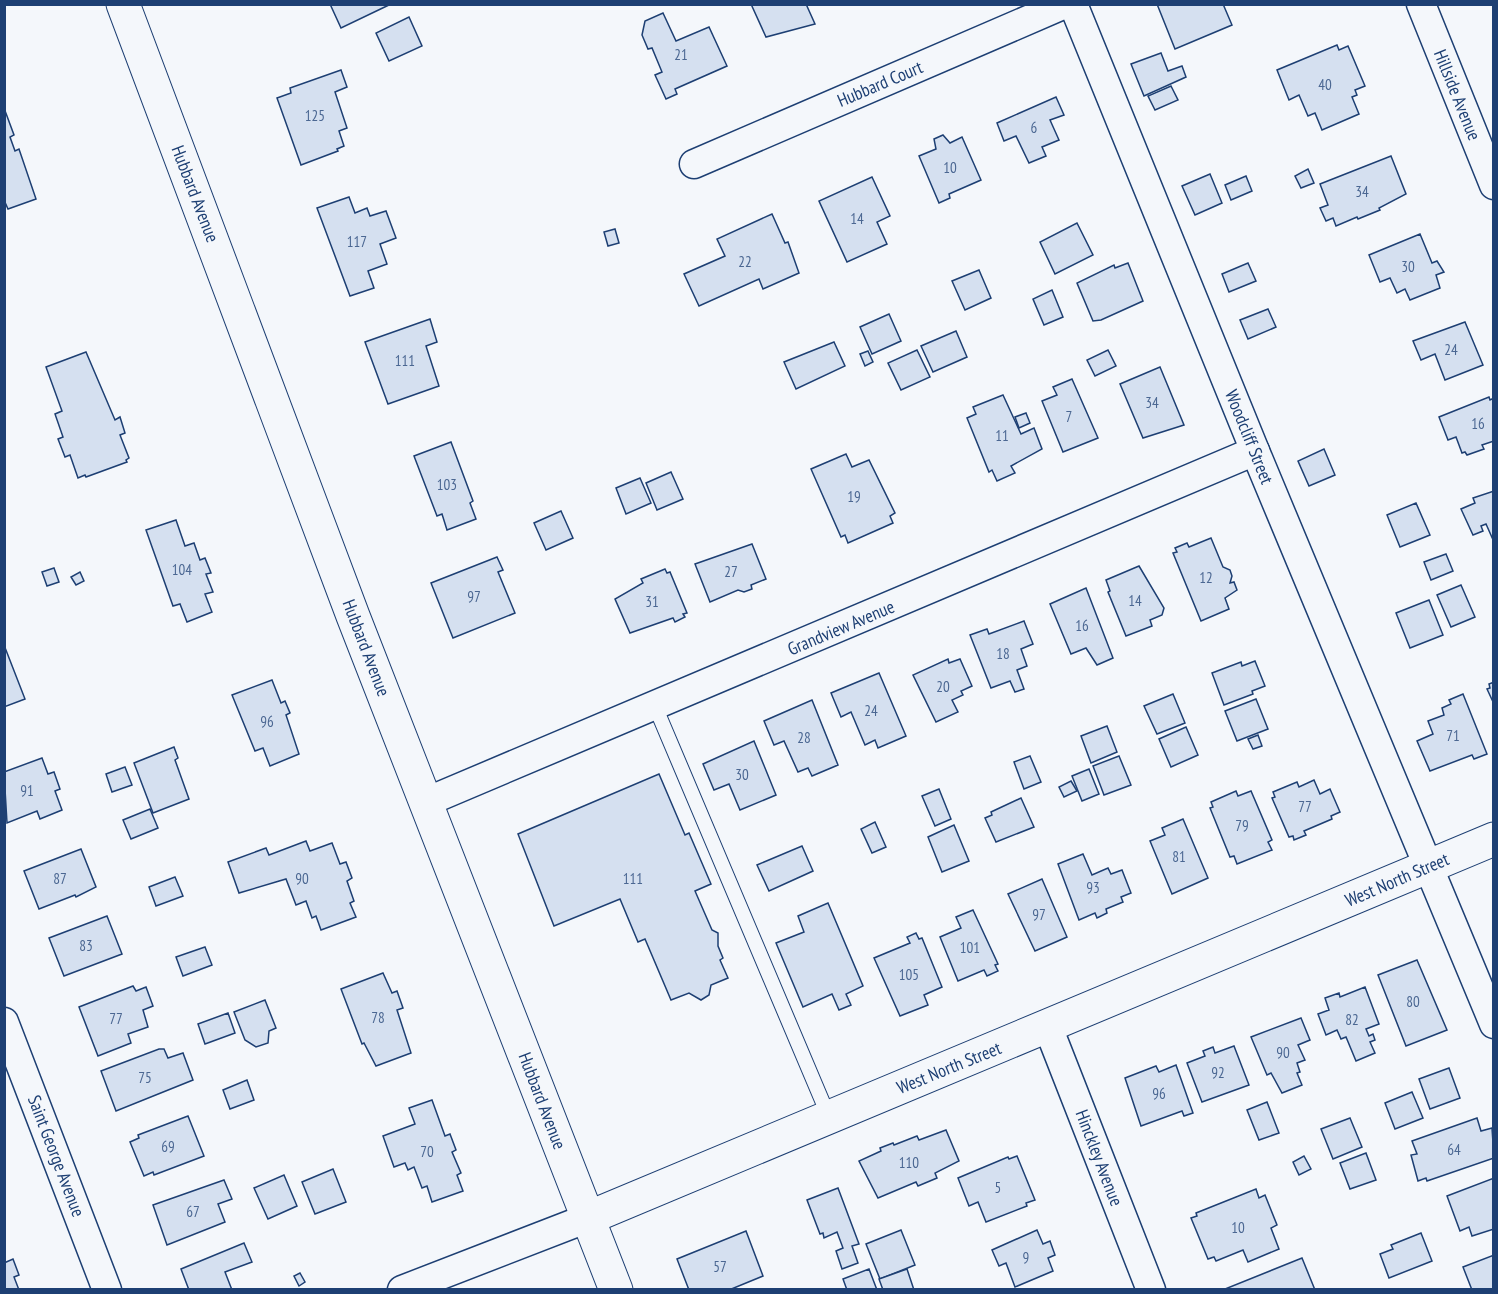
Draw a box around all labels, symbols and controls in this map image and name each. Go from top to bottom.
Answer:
house number: 21 [674,45,688,64]
street label: Hillside Avenue [1429,46,1486,144]
street label: Hubbard Court [834,55,926,112]
house number: 40 [1318,75,1332,94]
house number: 125 [305,106,325,125]
house number: 6 [1031,118,1038,137]
street label: Hubbard Avenue [166,142,224,245]
house number: 10 [943,158,957,177]
house number: 34 [1355,182,1369,201]
house number: 14 [850,209,864,228]
house number: 117 [347,232,367,251]
house number: 22 [738,252,752,271]
house number: 30 [1401,257,1415,276]
house number: 24 [1444,340,1458,359]
house number: 111 [395,351,415,370]
street label: Woodcliff Street [1220,386,1279,487]
house number: 34 [1145,393,1159,412]
house number: 7 [1066,407,1072,426]
house number: 16 [1471,414,1485,433]
house number: 11 [995,426,1009,445]
house number: 103 [437,475,457,494]
house number: 19 [847,487,861,506]
house number: 104 [172,560,192,579]
house number: 27 [724,562,738,581]
house number: 12 [1199,568,1213,587]
house number: 97 [467,587,481,606]
house number: 14 [1128,591,1142,610]
house number: 31 [645,592,659,611]
street label: Grandview Avenue [784,595,898,660]
street label: Hubbard Avenue [337,596,395,699]
house number: 16 [1075,616,1089,635]
house number: 18 [996,644,1010,663]
house number: 20 [936,677,950,696]
house number: 24 [864,701,878,720]
house number: 96 [260,712,274,731]
house number: 71 [1446,726,1460,745]
house number: 28 [797,728,811,747]
house number: 30 [735,765,749,784]
house number: 91 [20,781,34,800]
house number: 77 [1298,797,1312,816]
house number: 79 [1235,816,1249,835]
house number: 81 [1172,847,1186,866]
street label: West North Street [1341,847,1452,912]
house number: 87 [53,869,67,888]
house number: 90 [295,869,309,888]
house number: 111 [623,869,643,888]
house number: 93 [1086,878,1100,897]
house number: 97 [1032,905,1046,924]
house number: 83 [79,936,93,955]
house number: 101 [960,938,980,957]
house number: 105 [899,965,919,984]
house number: 80 [1406,992,1420,1011]
house number: 78 [371,1008,385,1027]
house number: 77 [109,1009,123,1028]
house number: 82 [1345,1010,1359,1029]
street label: West North Street [893,1036,1004,1099]
house number: 90 [1276,1043,1290,1062]
street label: Hubbard Avenue [513,1049,571,1152]
house number: 92 [1211,1063,1225,1082]
house number: 75 [138,1068,152,1087]
house number: 96 [1152,1084,1166,1103]
street label: Saint George Avenue [23,1092,90,1220]
street label: Hinckley Avenue [1071,1106,1128,1209]
house number: 69 [161,1137,175,1156]
house number: 64 [1447,1140,1461,1159]
house number: 70 [420,1142,434,1161]
house number: 110 [899,1153,919,1172]
house number: 5 [995,1178,1001,1197]
house number: 67 [186,1202,200,1221]
house number: 10 [1231,1218,1245,1237]
house number: 9 [1023,1248,1029,1267]
house number: 57 [713,1257,727,1276]

